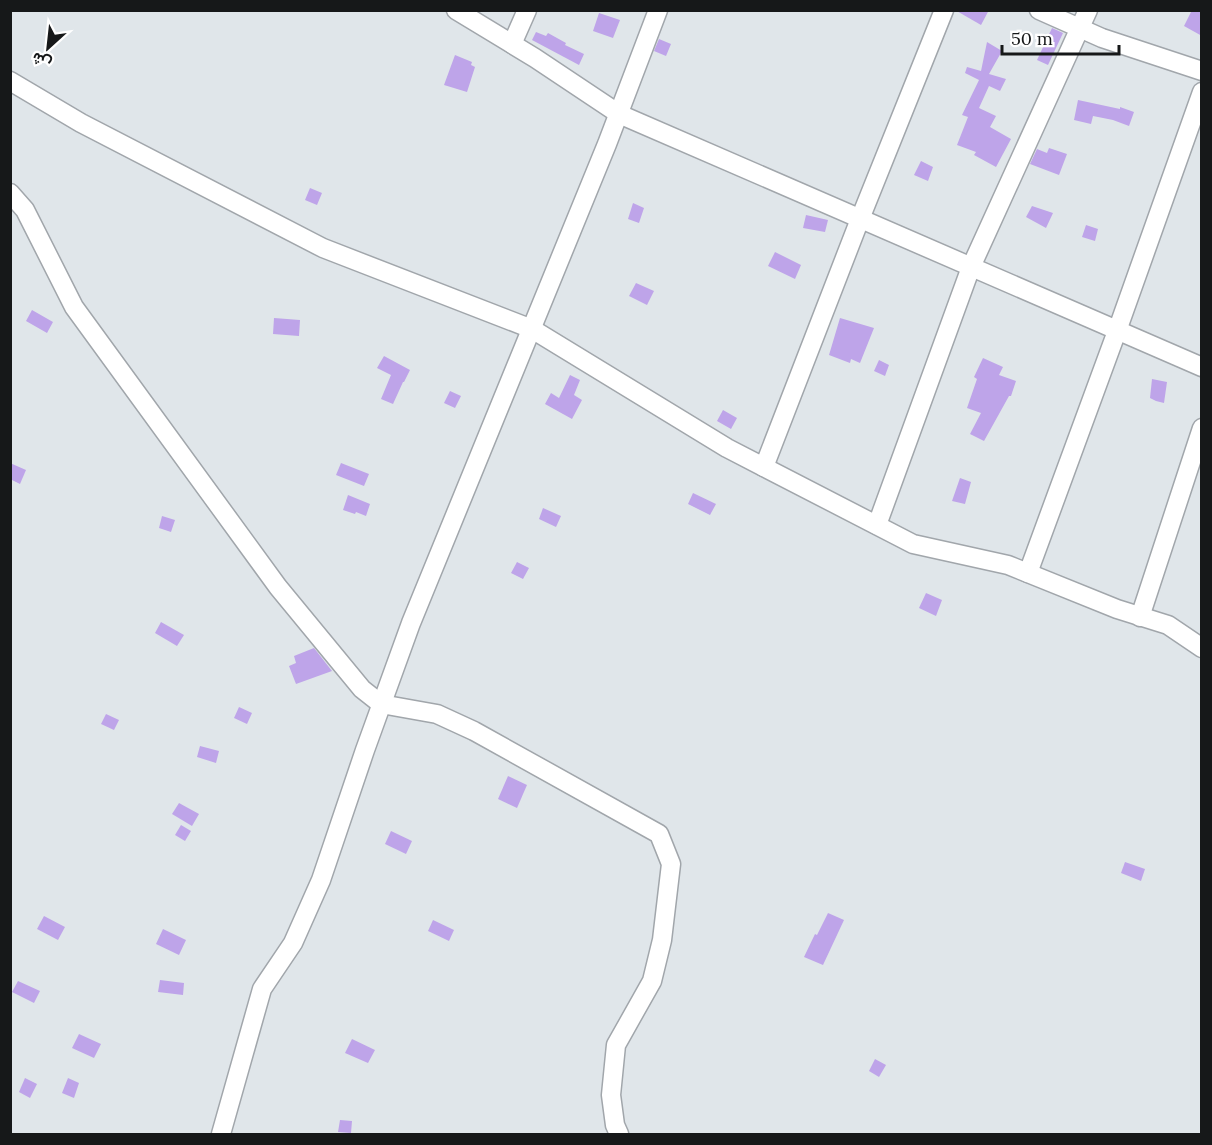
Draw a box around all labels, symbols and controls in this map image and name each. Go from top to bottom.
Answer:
north arrow [18,18,78,78]
scale bar [1002,18,1119,56]
text: 50 m [1011,27,1053,50]
text: ش [28,48,54,75]

